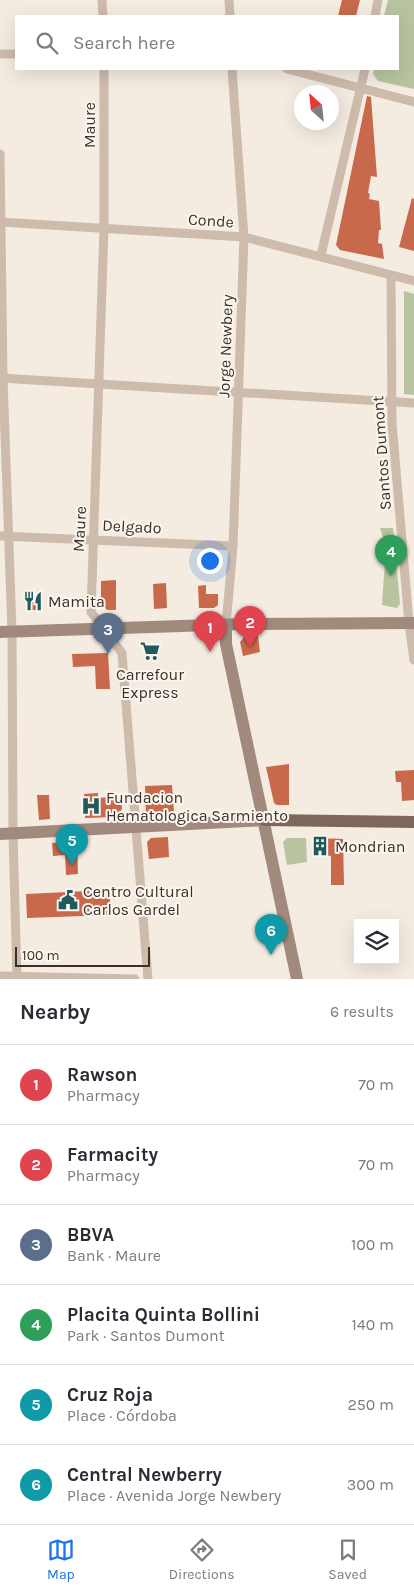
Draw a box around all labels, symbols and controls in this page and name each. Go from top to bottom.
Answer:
search box [15,15,399,70]
icon: search [33,29,61,57]
text: Search here [73,32,175,54]
north arrow [294,85,339,130]
street label: Maure [80,102,99,148]
street label: Conde [187,209,235,232]
street label: Jorge Newbery [214,293,237,398]
street label: Santos Dumont [368,395,395,511]
street label: Maure [69,506,90,553]
street label: Delgado [102,515,162,538]
pin: 4 [375,535,407,576]
your location [197,548,223,574]
restaurant icon: Mamita [22,590,44,612]
place label: Mamita [48,592,105,611]
pin: 2 [234,606,266,647]
pin: 1 [194,611,226,652]
pin: 3 [92,613,124,654]
supermarket icon: Carrefour Express [139,640,161,662]
place label: Carrefour Express [116,665,184,702]
place label: Fundacion Hematologica Sarmiento [106,788,288,825]
hospital icon: Fundacion Hematologica Sarmiento [80,795,102,817]
pin: 5 [56,824,88,865]
building icon: Mondrian [309,835,331,857]
place label: Mondrian [335,837,405,856]
place label: Centro Cultural Carlos Gardel [83,882,194,919]
public building icon: Centro Cultural Carlos Gardel [57,889,79,911]
pin: 6 [255,914,287,955]
map controls [354,919,399,964]
button: layers [354,919,399,964]
scale bar [15,944,150,967]
text: 100 m [22,947,60,964]
text: Nearby [20,1000,90,1024]
text: 6 results [330,1002,394,1021]
text: Rawson [67,1064,137,1086]
text: 1 [33,1075,39,1094]
text: 70 m [358,1075,394,1094]
text: Pharmacy [67,1086,140,1105]
text: Farmacity [67,1144,158,1166]
text: 2 [31,1155,41,1174]
text: 70 m [358,1155,394,1174]
text: Pharmacy [67,1166,140,1185]
text: BBVA [67,1224,114,1246]
text: 3 [31,1235,41,1254]
text: 100 m [351,1235,394,1254]
text: Bank · Maure [67,1246,161,1265]
text: Placita Quinta Bollini [67,1304,260,1326]
text: 4 [31,1315,41,1334]
text: 140 m [352,1315,394,1334]
text: Park · Santos Dumont [67,1326,225,1345]
text: Cruz Roja [67,1384,153,1406]
text: 5 [31,1395,41,1414]
text: 250 m [347,1395,394,1414]
text: Place · Córdoba [67,1406,177,1425]
text: Central Newberry [67,1464,222,1486]
text: 6 [31,1475,41,1494]
text: 300 m [347,1475,394,1494]
text: Place · Avenida Jorge Newbery [67,1486,281,1505]
tab: Map [47,1536,75,1583]
tab: Directions [169,1536,235,1583]
tab: Saved [328,1536,367,1583]

